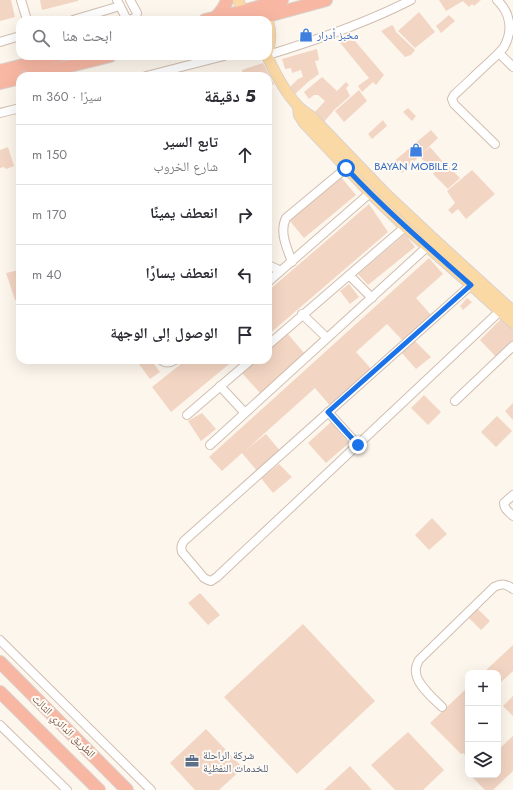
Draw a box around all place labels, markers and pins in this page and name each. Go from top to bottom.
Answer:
shop icon: مخبز أدرار [298,27,314,43]
place label: مخبز أدرار [316,27,359,43]
shop icon: BAYAN MOBILE 2 [408,142,424,158]
place label: BAYAN MOBILE 2 [374,158,458,174]
place label: شركة الراحلة للخدمات النفظية [203,747,268,776]
office icon: شركة الراحلة للخدمات النفظية [184,753,200,769]

